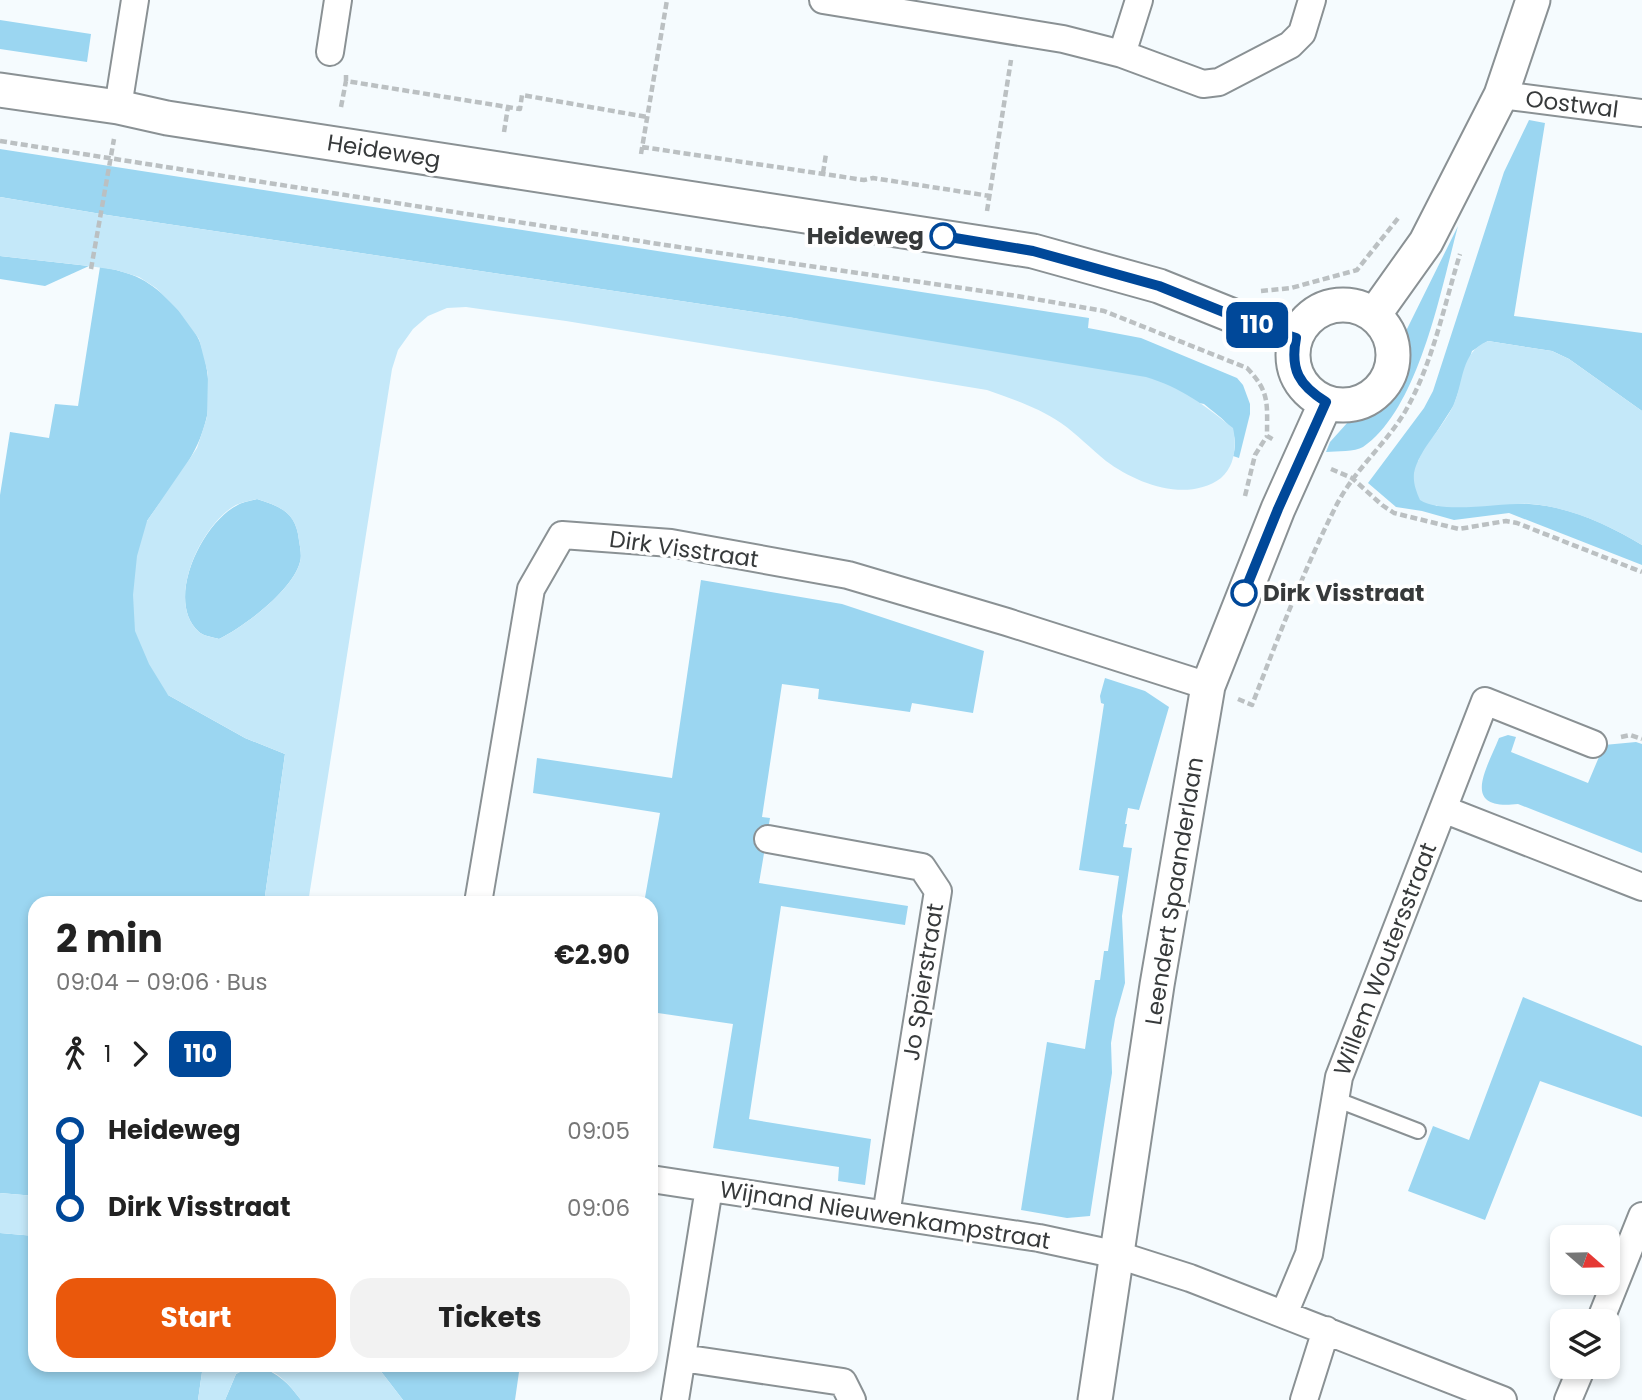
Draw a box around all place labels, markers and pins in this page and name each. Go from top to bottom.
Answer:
place label: Heideweg [807,220,924,252]
marker: Heideweg [930,223,956,249]
place label: Dirk Visstraat [1263,577,1424,609]
marker: Dirk Visstraat [1231,580,1257,606]

